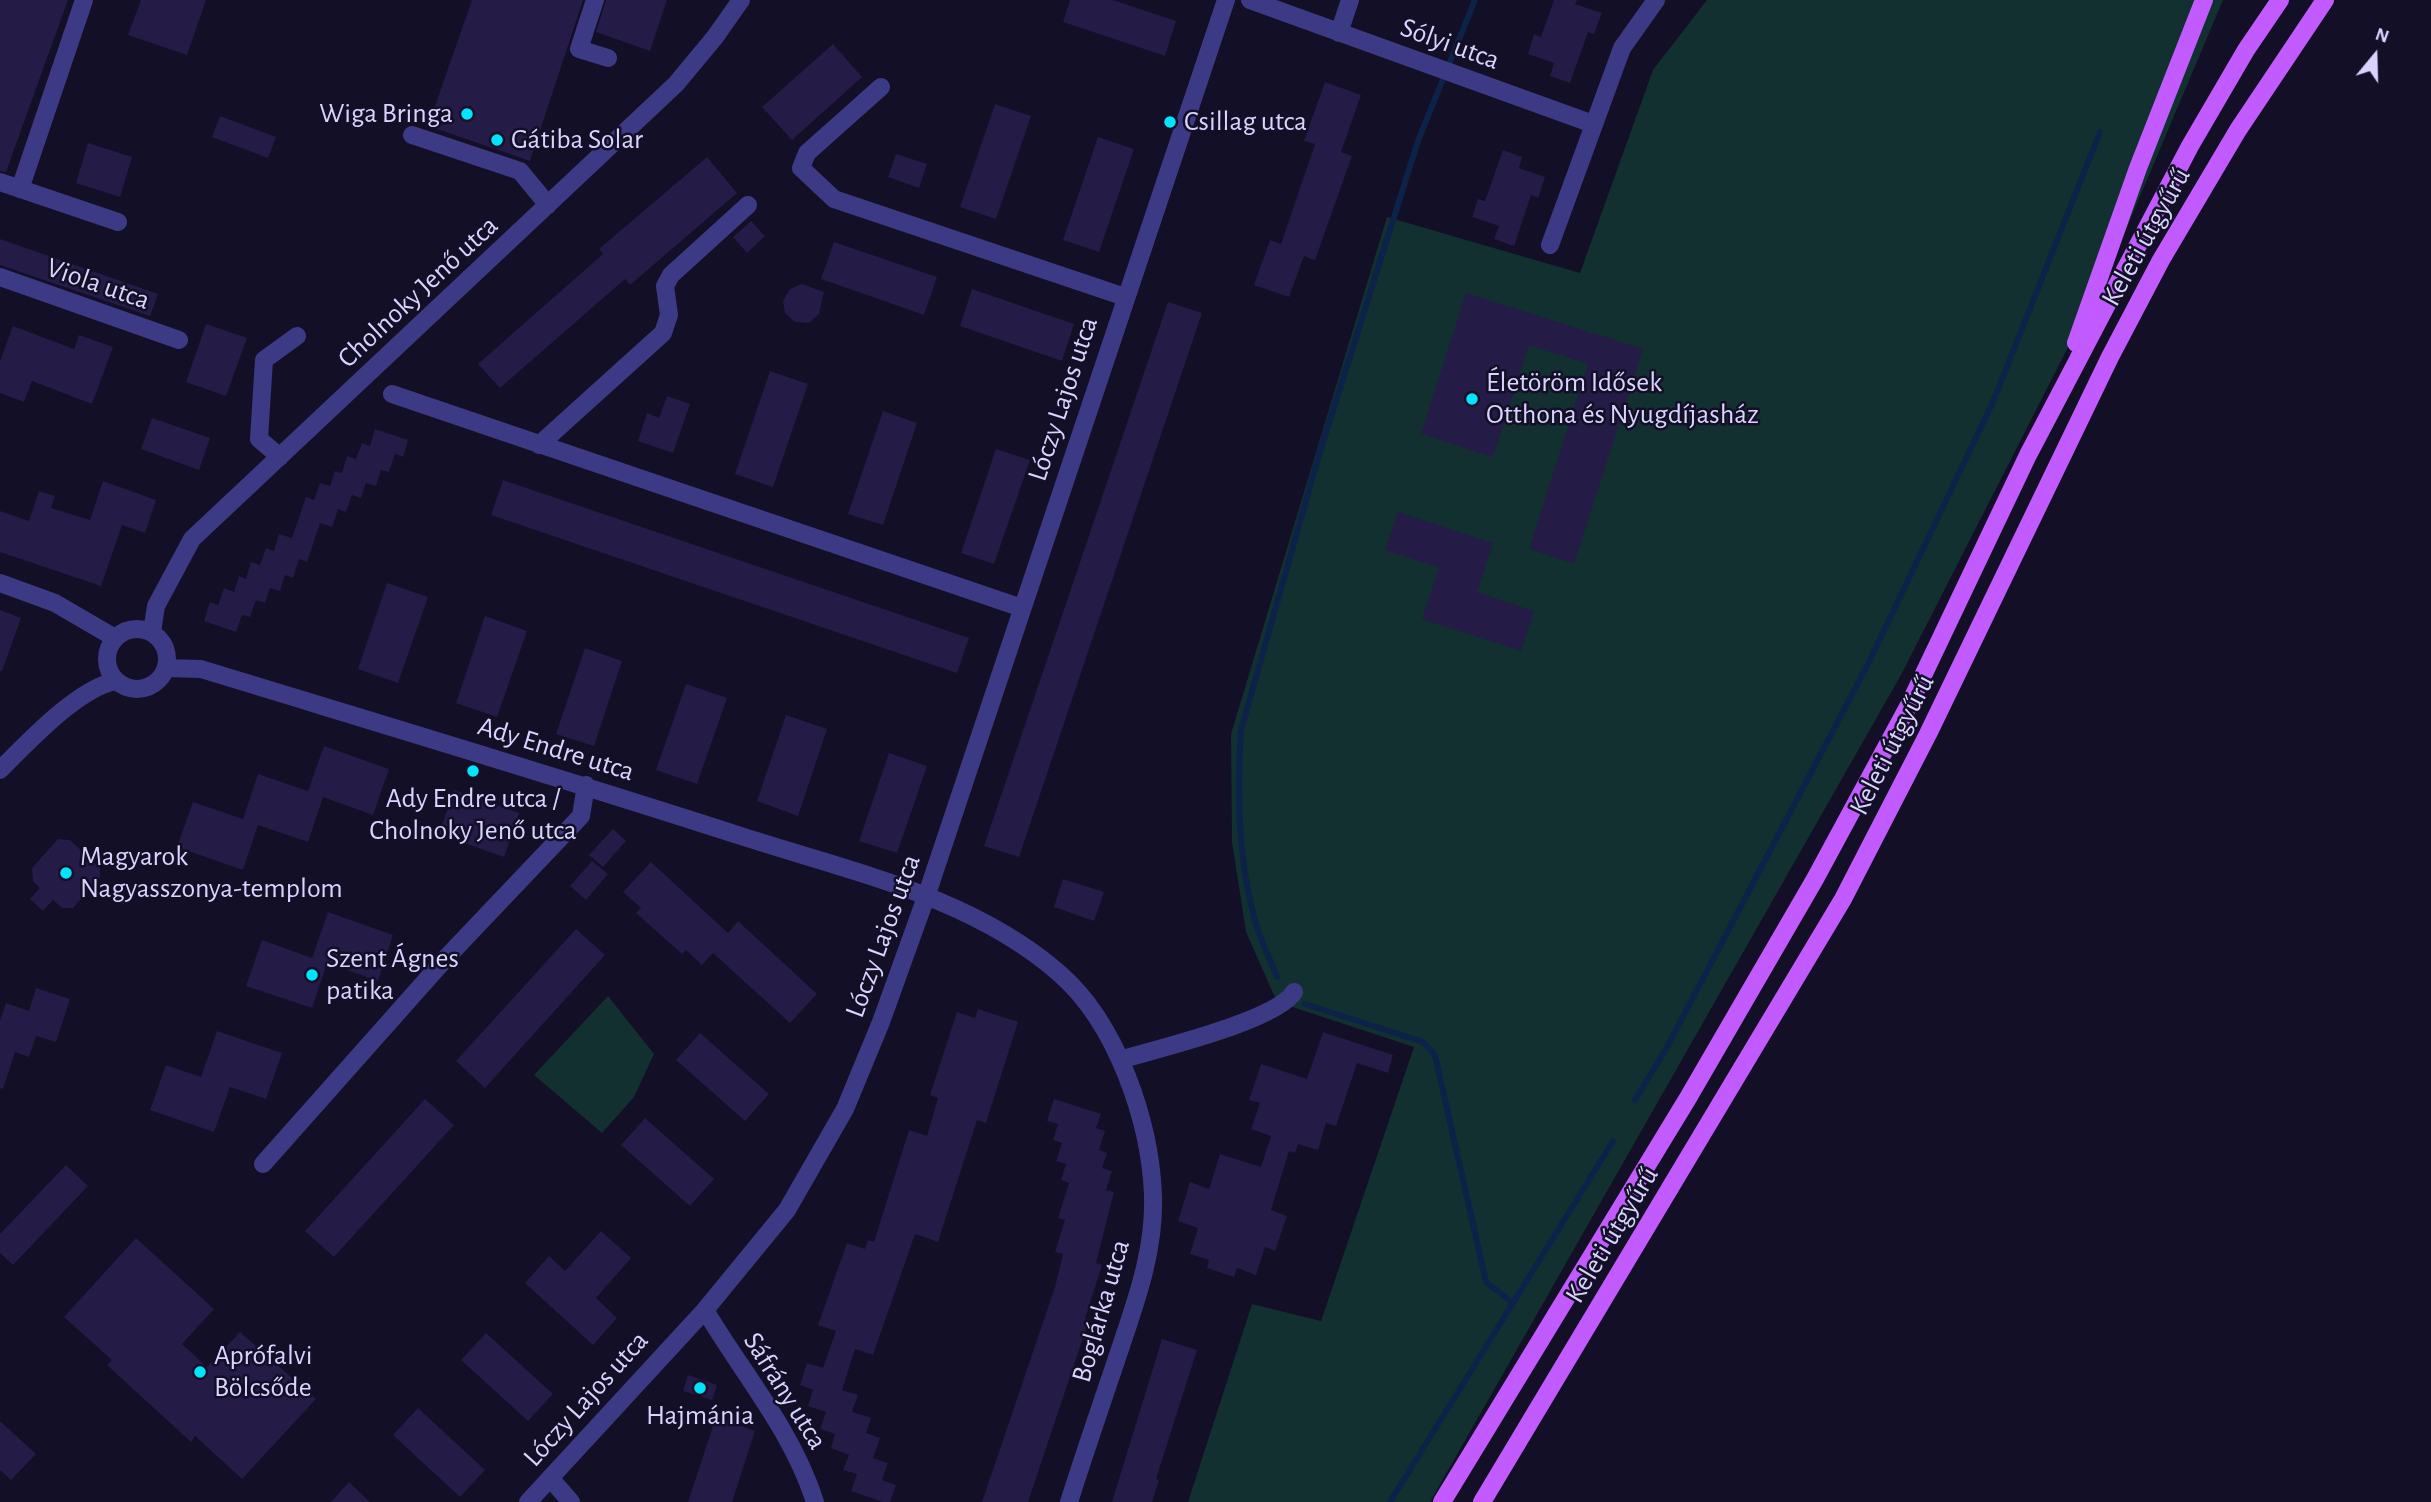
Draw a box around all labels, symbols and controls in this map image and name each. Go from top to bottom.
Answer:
street label: Sólyi utca [1396,11,1504,77]
north arrow [2340,21,2410,91]
text: N [2373,25,2391,47]
place label: Wiga Bringa [319,97,453,131]
place label: Csillag utca [1184,105,1307,139]
marker: Wiga Bringa [459,106,475,122]
marker: Csillag utca [1162,114,1178,130]
place label: Gátiba Solar [511,123,643,157]
marker: Gátiba Solar [489,132,505,148]
street label: Keleti útgyűrű [2094,162,2198,312]
street label: Cholnoky Jenő utca [331,209,505,375]
street label: Viola utca [42,251,154,317]
street label: Lóczy Lajos utca [1021,313,1105,485]
place label: Életöröm Idősek Otthona és Nyugdíjasház [1486,366,1759,432]
marker: Életöröm Idősek Otthona és Nyugdíjasház [1464,391,1480,407]
street label: Keleti útgyűrű [1842,669,1942,821]
street label: Ady Endre utca [474,709,638,789]
marker: Ady Endre utca / Cholnoky Jenő utca [465,763,481,779]
place label: Ady Endre utca / Cholnoky Jenő utca [369,782,577,848]
place label: Magyarok Nagyasszonya-templom [80,840,343,906]
street label: Lóczy Lajos utca [838,850,928,1022]
marker: Magyarok Nagyasszonya-templom [58,865,74,881]
place label: Szent Ágnes patika [326,942,459,1008]
marker: Szent Ágnes patika [304,967,320,983]
street label: Keleti útgyűrű [1558,1161,1666,1309]
street label: Boglárka utca [1065,1236,1137,1386]
street label: Lóczy Lajos utca [516,1324,656,1474]
street label: Sáfrány utca [736,1326,834,1456]
place label: Aprófalvi Bölcsőde [214,1339,312,1405]
marker: Aprófalvi Bölcsőde [192,1364,208,1380]
marker: Hajmánia [692,1380,708,1396]
place label: Hajmánia [646,1399,754,1433]

